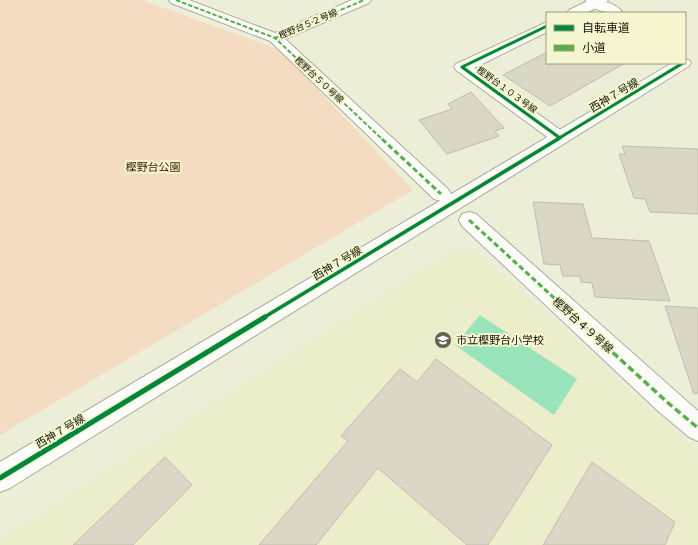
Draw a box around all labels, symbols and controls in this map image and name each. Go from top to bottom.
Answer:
street label: 樫野台５２号線 [277,6,340,41]
legend [546,12,686,64]
text: 自転車道 [582,20,630,35]
text: 小道 [582,40,606,55]
street label: 樫野台５０号線 [293,54,347,106]
street label: 樫野台１０３号線 [475,64,540,116]
street label: 西神７号線 [587,75,641,115]
park label: 樫野台公園 [126,160,181,174]
street label: 西神７号線 [310,243,364,283]
street label: 樫野台４９号線 [550,294,616,356]
school or university icon: 市立樫野台小学校 [433,330,453,350]
place label: 市立樫野台小学校 [456,333,544,347]
street label: 西神７号線 [33,411,87,451]

